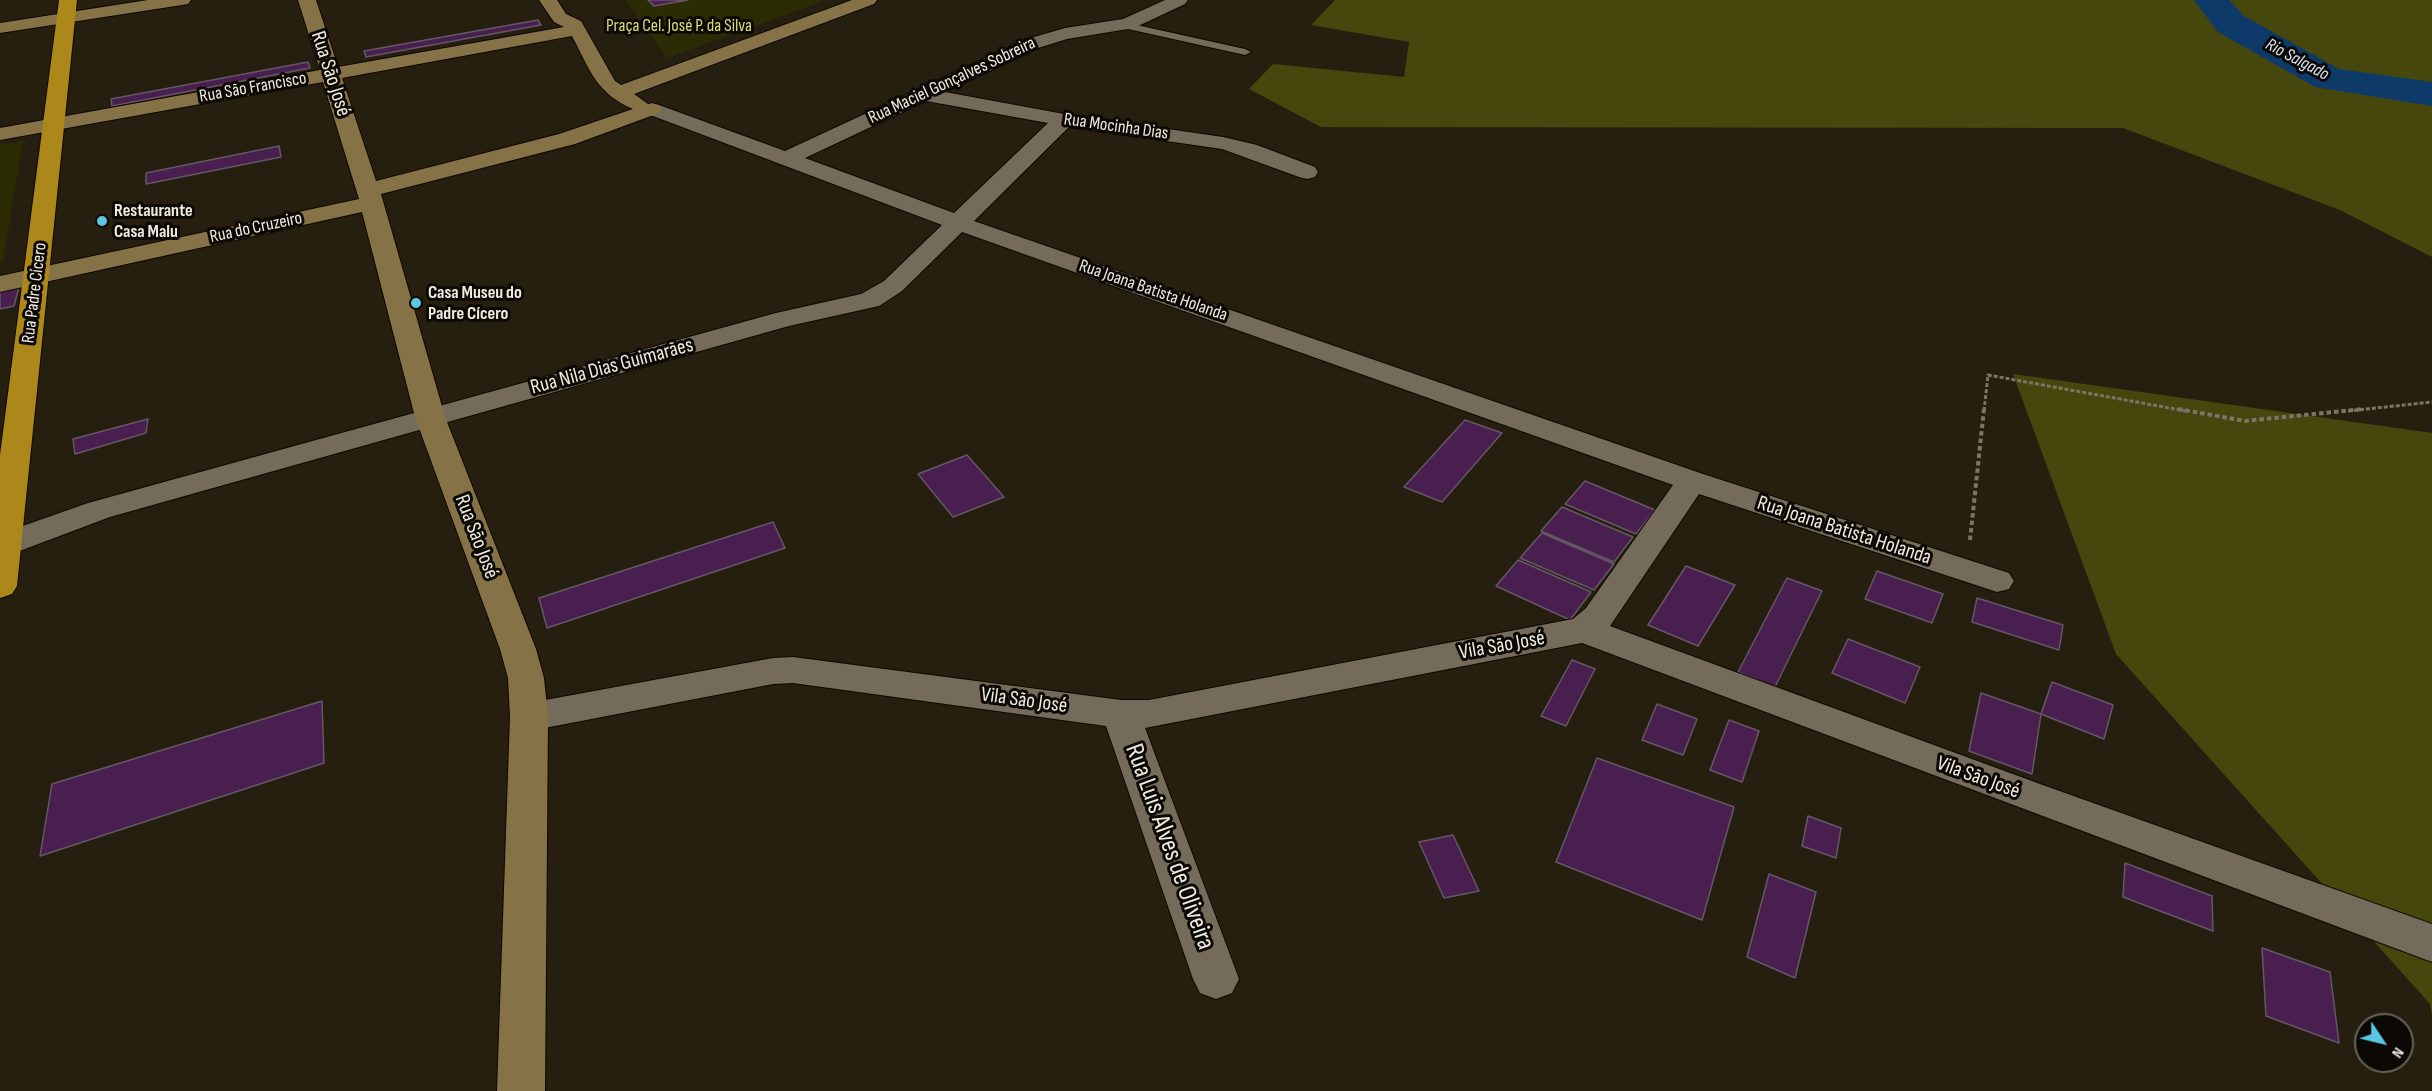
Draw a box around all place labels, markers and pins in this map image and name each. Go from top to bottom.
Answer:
place label: Restaurante Casa Malu [114,200,193,242]
marker: Restaurante Casa Malu [95,214,109,228]
place label: Casa Museu do Padre Cícero [428,282,522,324]
marker: Casa Museu do Padre Cícero [409,296,423,310]

